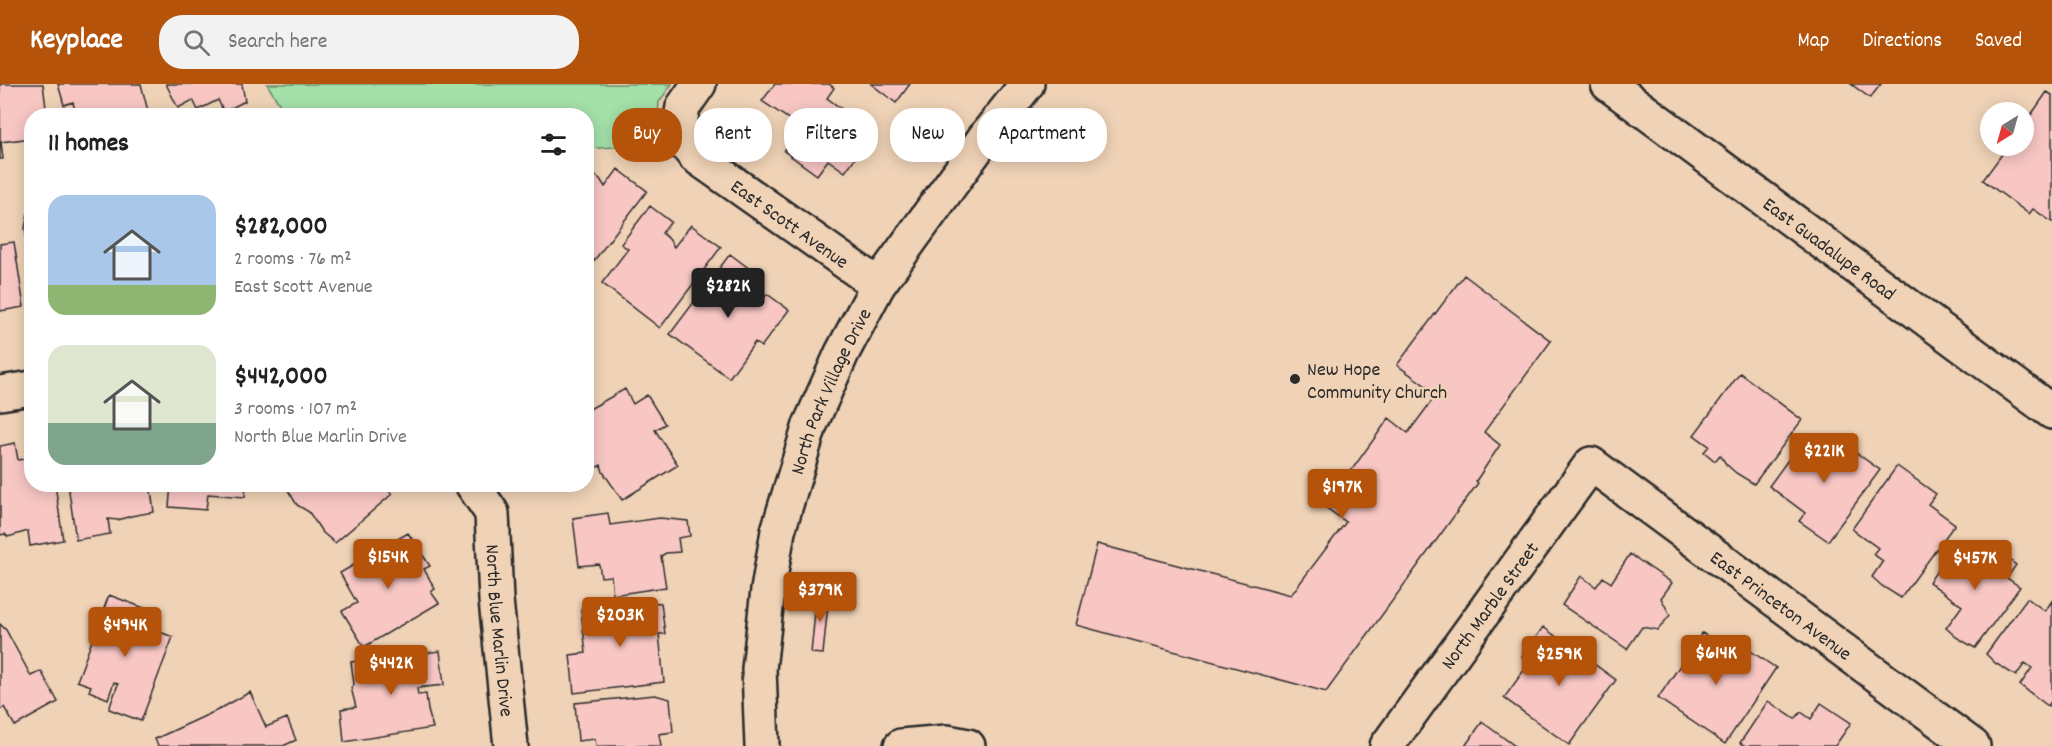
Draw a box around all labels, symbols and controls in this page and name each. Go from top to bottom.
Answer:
search box [159,15,579,69]
text: Keyplace [30,22,123,62]
icon: search [180,26,213,59]
text: Search here [228,27,327,58]
text: Map [1798,27,1829,57]
text: Directions [1862,27,1942,57]
text: Saved [1975,27,2022,57]
north arrow [1980,102,2034,156]
map controls [1980,102,2034,156]
chip: Buy [612,108,682,162]
chip: Rent [694,108,772,162]
chip: Filters [784,108,878,162]
chip: New [890,108,965,162]
chip: Apartment [977,108,1107,162]
text: 11 homes [48,126,129,163]
icon: filters [537,128,570,161]
street label: East Scott Avenue [724,174,853,277]
street label: East Guadalupe Road [1756,192,1901,309]
text: $282,000 [234,209,328,246]
icon: home [96,219,168,291]
text: 2 rooms · 76 m² [234,246,352,274]
pin: $282K [686,268,770,319]
text: $282K [706,273,750,301]
text: East Scott Avenue [234,274,373,302]
street label: North Park Village Drive [785,304,880,478]
place label: New Hope Community Church [1307,357,1447,408]
text: $442,000 [234,359,328,396]
icon: home [96,369,168,441]
marker: New Hope Community Church [1288,372,1302,386]
text: 3 rooms · 107 m² [234,396,357,424]
text: North Blue Marlin Drive [234,424,407,452]
pin: $221K [1782,433,1866,484]
text: $221K [1803,438,1845,466]
pin: $197K [1300,469,1384,520]
text: $197K [1322,474,1362,502]
street label: North Marble Street [1436,537,1547,676]
pin: $154K [346,539,430,590]
pin: $457K [1933,540,2017,591]
text: $154K [367,544,409,572]
street label: North Blue Marlin Drive [476,544,519,719]
street label: East Princeton Avenue [1703,545,1857,669]
text: $457K [1953,545,1997,573]
pin: $379K [778,572,862,623]
text: $379K [797,577,843,605]
pin: $203K [578,597,662,648]
text: $203K [596,602,644,630]
pin: $494K [83,607,167,658]
text: $494K [102,612,148,640]
pin: $614K [1674,635,1758,686]
pin: $259K [1517,636,1601,687]
text: $614K [1695,640,1737,668]
text: $259K [1536,641,1582,669]
pin: $442K [349,645,433,696]
text: $442K [369,650,413,678]

